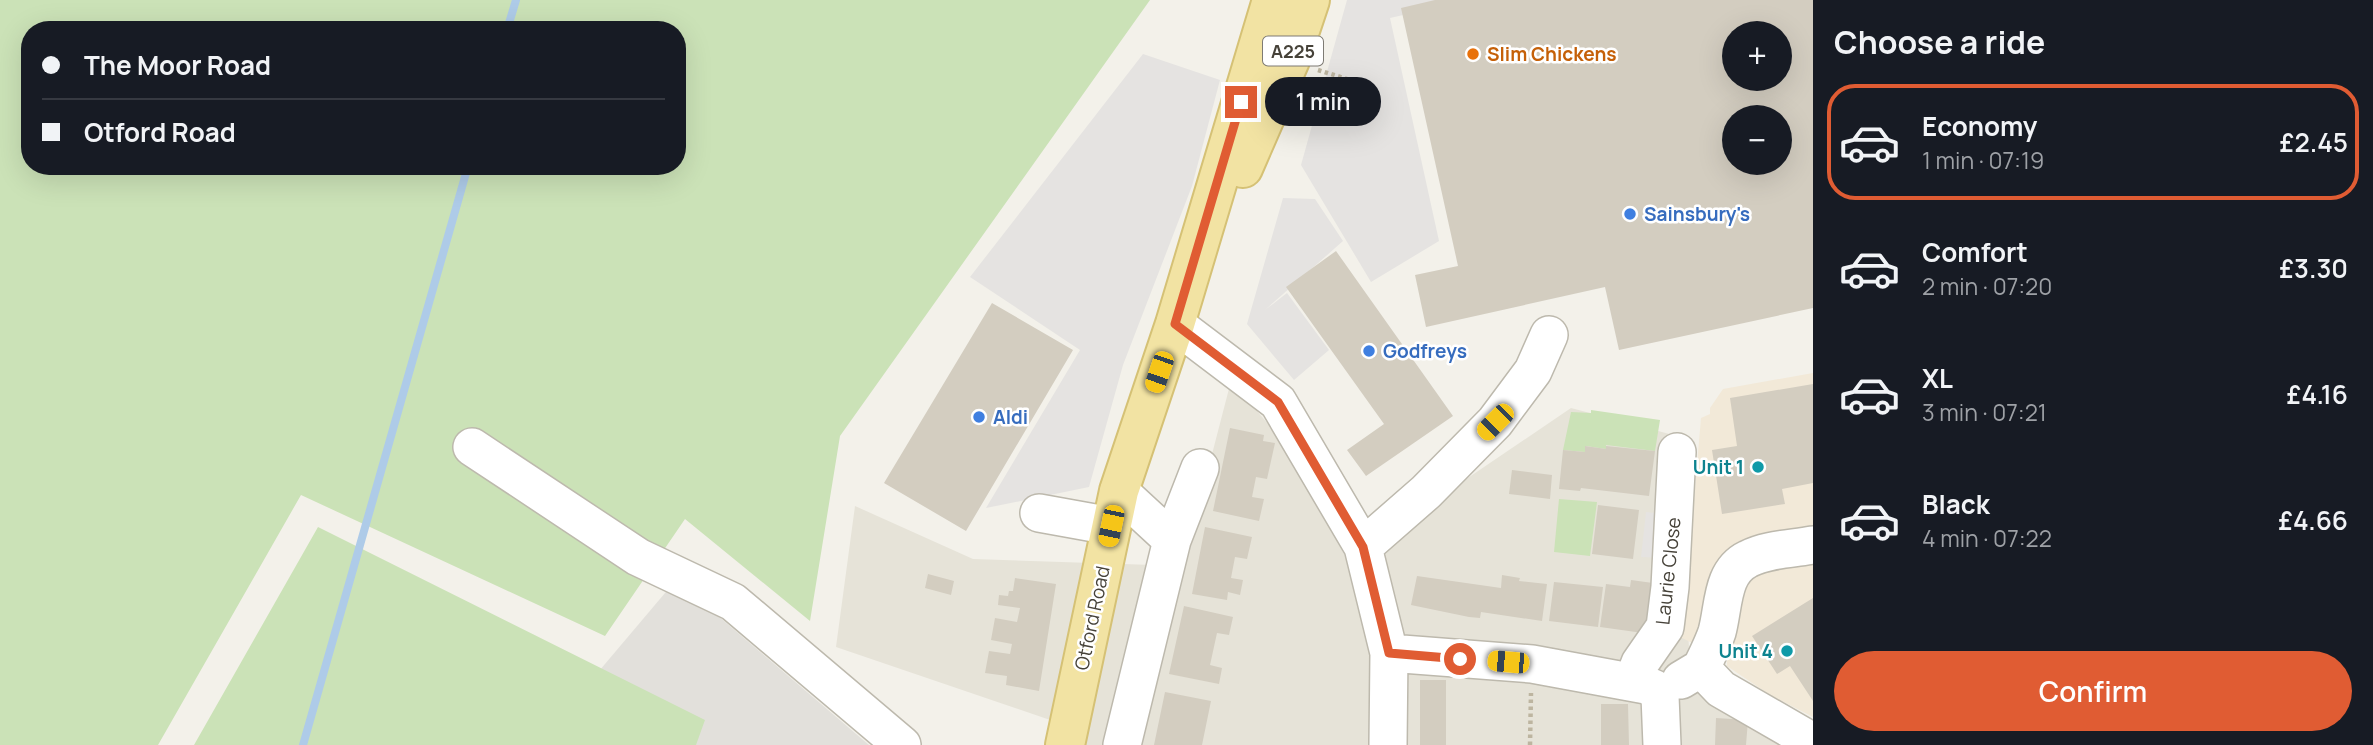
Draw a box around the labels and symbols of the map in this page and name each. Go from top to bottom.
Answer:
road number: A225 [1263,36,1323,66]
place label: Slim Chickens [1487,41,1617,67]
marker: Slim Chickens [1465,46,1481,62]
callout: 1 min [1266,78,1381,126]
route end [1225,86,1257,118]
place label: Sainsbury's [1644,201,1750,227]
marker: Sainsbury's [1622,206,1638,222]
place label: Godfreys [1383,338,1467,364]
marker: Godfreys [1361,343,1377,359]
car [1143,349,1176,395]
car [1473,400,1518,444]
place label: Aldi [993,404,1028,430]
marker: Aldi [971,409,987,425]
place label: Unit 1 [1693,454,1744,480]
marker: Unit 1 [1750,459,1766,475]
car [1097,503,1126,549]
street label: Laurie Close [1649,516,1687,626]
street label: Otford Road [1068,564,1116,672]
place label: Unit 4 [1719,638,1773,664]
route start [1444,643,1476,675]
marker: Unit 4 [1779,643,1795,659]
car [1487,650,1530,674]

